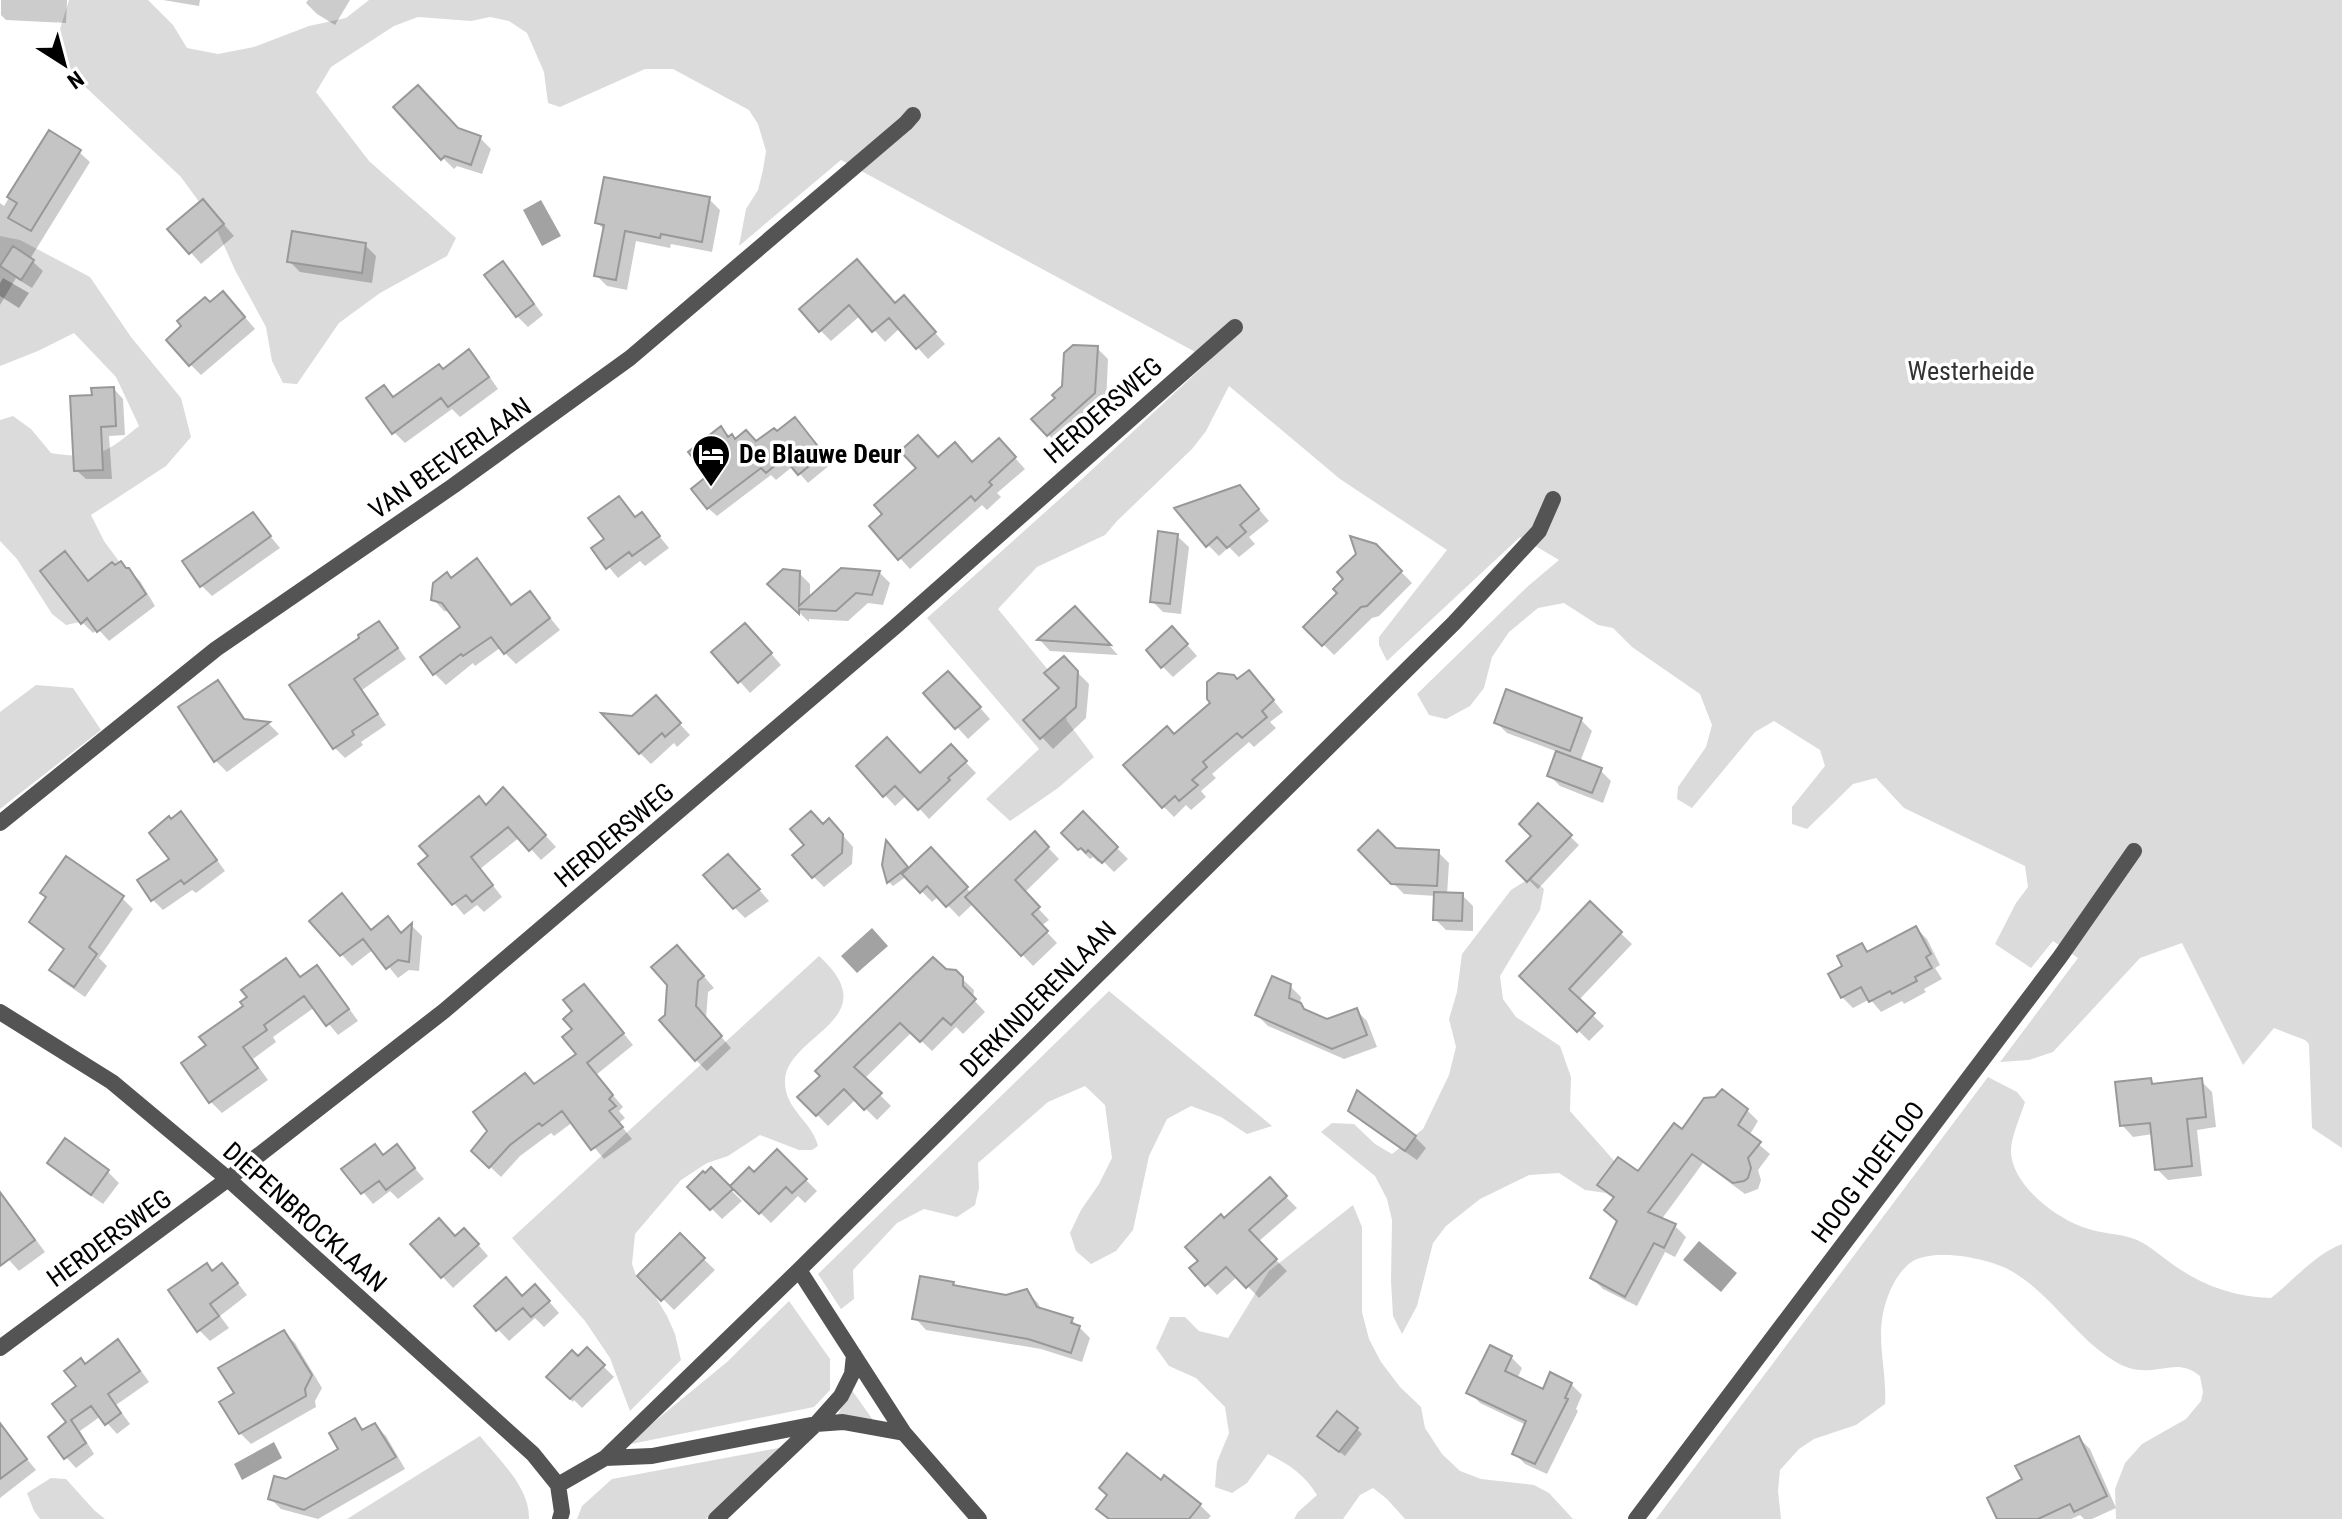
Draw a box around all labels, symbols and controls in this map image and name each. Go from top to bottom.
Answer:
north arrow [24,24,104,104]
text: N [63,66,88,94]
street label: HERDERSWEG [1038,351,1168,469]
park label: Westerheide [1907,356,2035,386]
street label: VAN BEEVERLAAN [363,391,537,525]
hotel icon: De Blauwe Deur [690,433,732,488]
place label: De Blauwe Deur [739,439,902,469]
street label: HERDERSWEG [548,777,680,893]
street label: DERKINDERENLAAN [954,915,1122,1083]
street label: HOOG HOEFLOO [1805,1096,1931,1248]
street label: DIEPENBROCKLAAN [217,1136,393,1298]
street label: HERDERSWEG [41,1183,177,1293]

